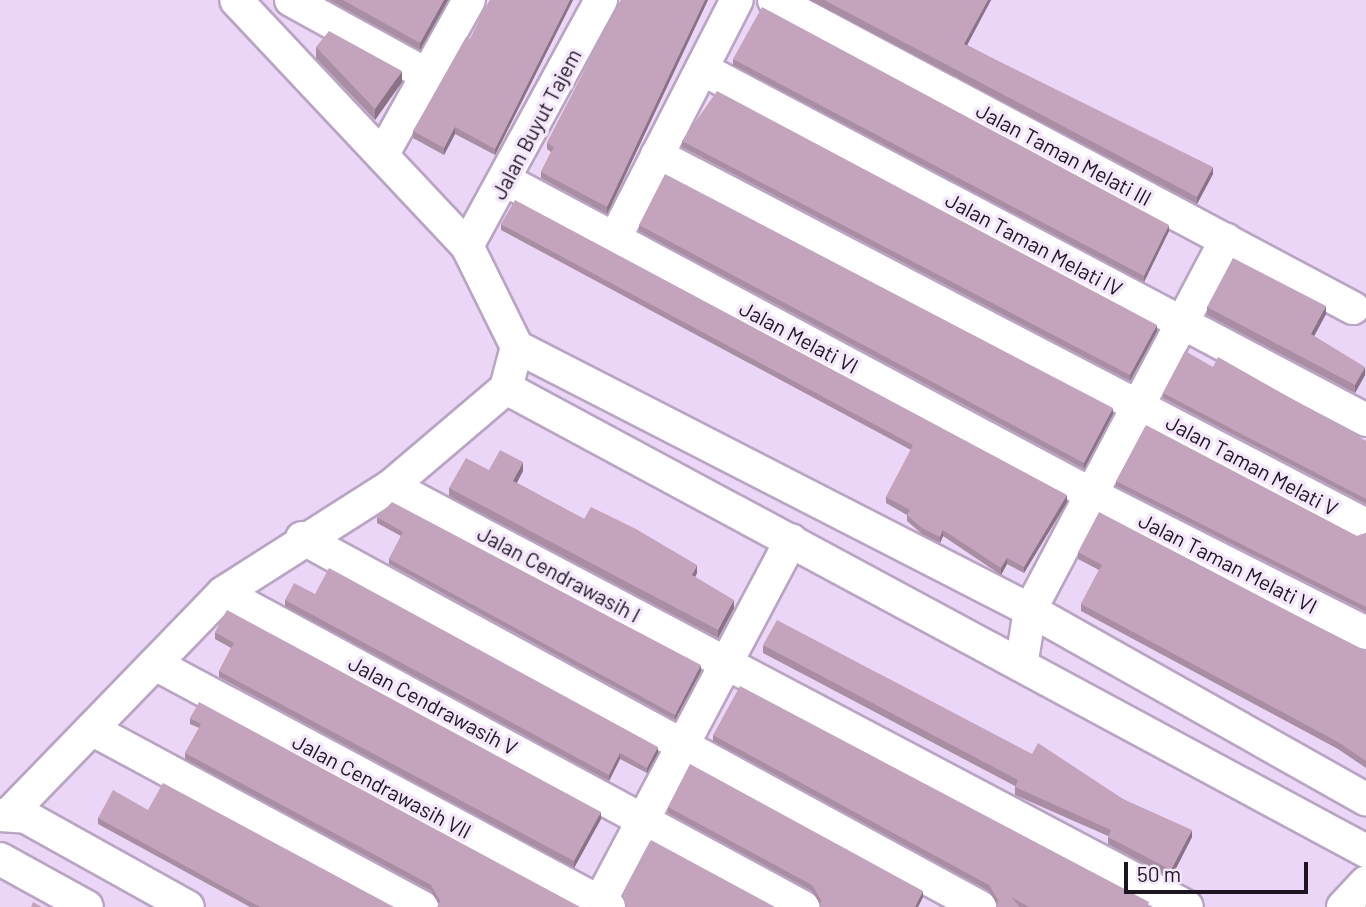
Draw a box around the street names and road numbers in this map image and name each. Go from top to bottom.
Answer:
street label: Jalan Buyut Tajem [486,44,586,204]
street label: Jalan Taman Melati III [972,97,1156,211]
street label: Jalan Taman Melati IV [941,187,1127,301]
street label: Jalan Melati VI [735,295,863,379]
street label: Jalan Taman Melati V [1162,409,1342,521]
street label: Jalan Taman Melati VI [1135,507,1321,619]
street label: Jalan Cendrawasih I [473,520,645,628]
street label: Jalan Cendrawasih V [344,650,522,760]
street label: Jalan Cendrawasih VII [288,728,476,844]

